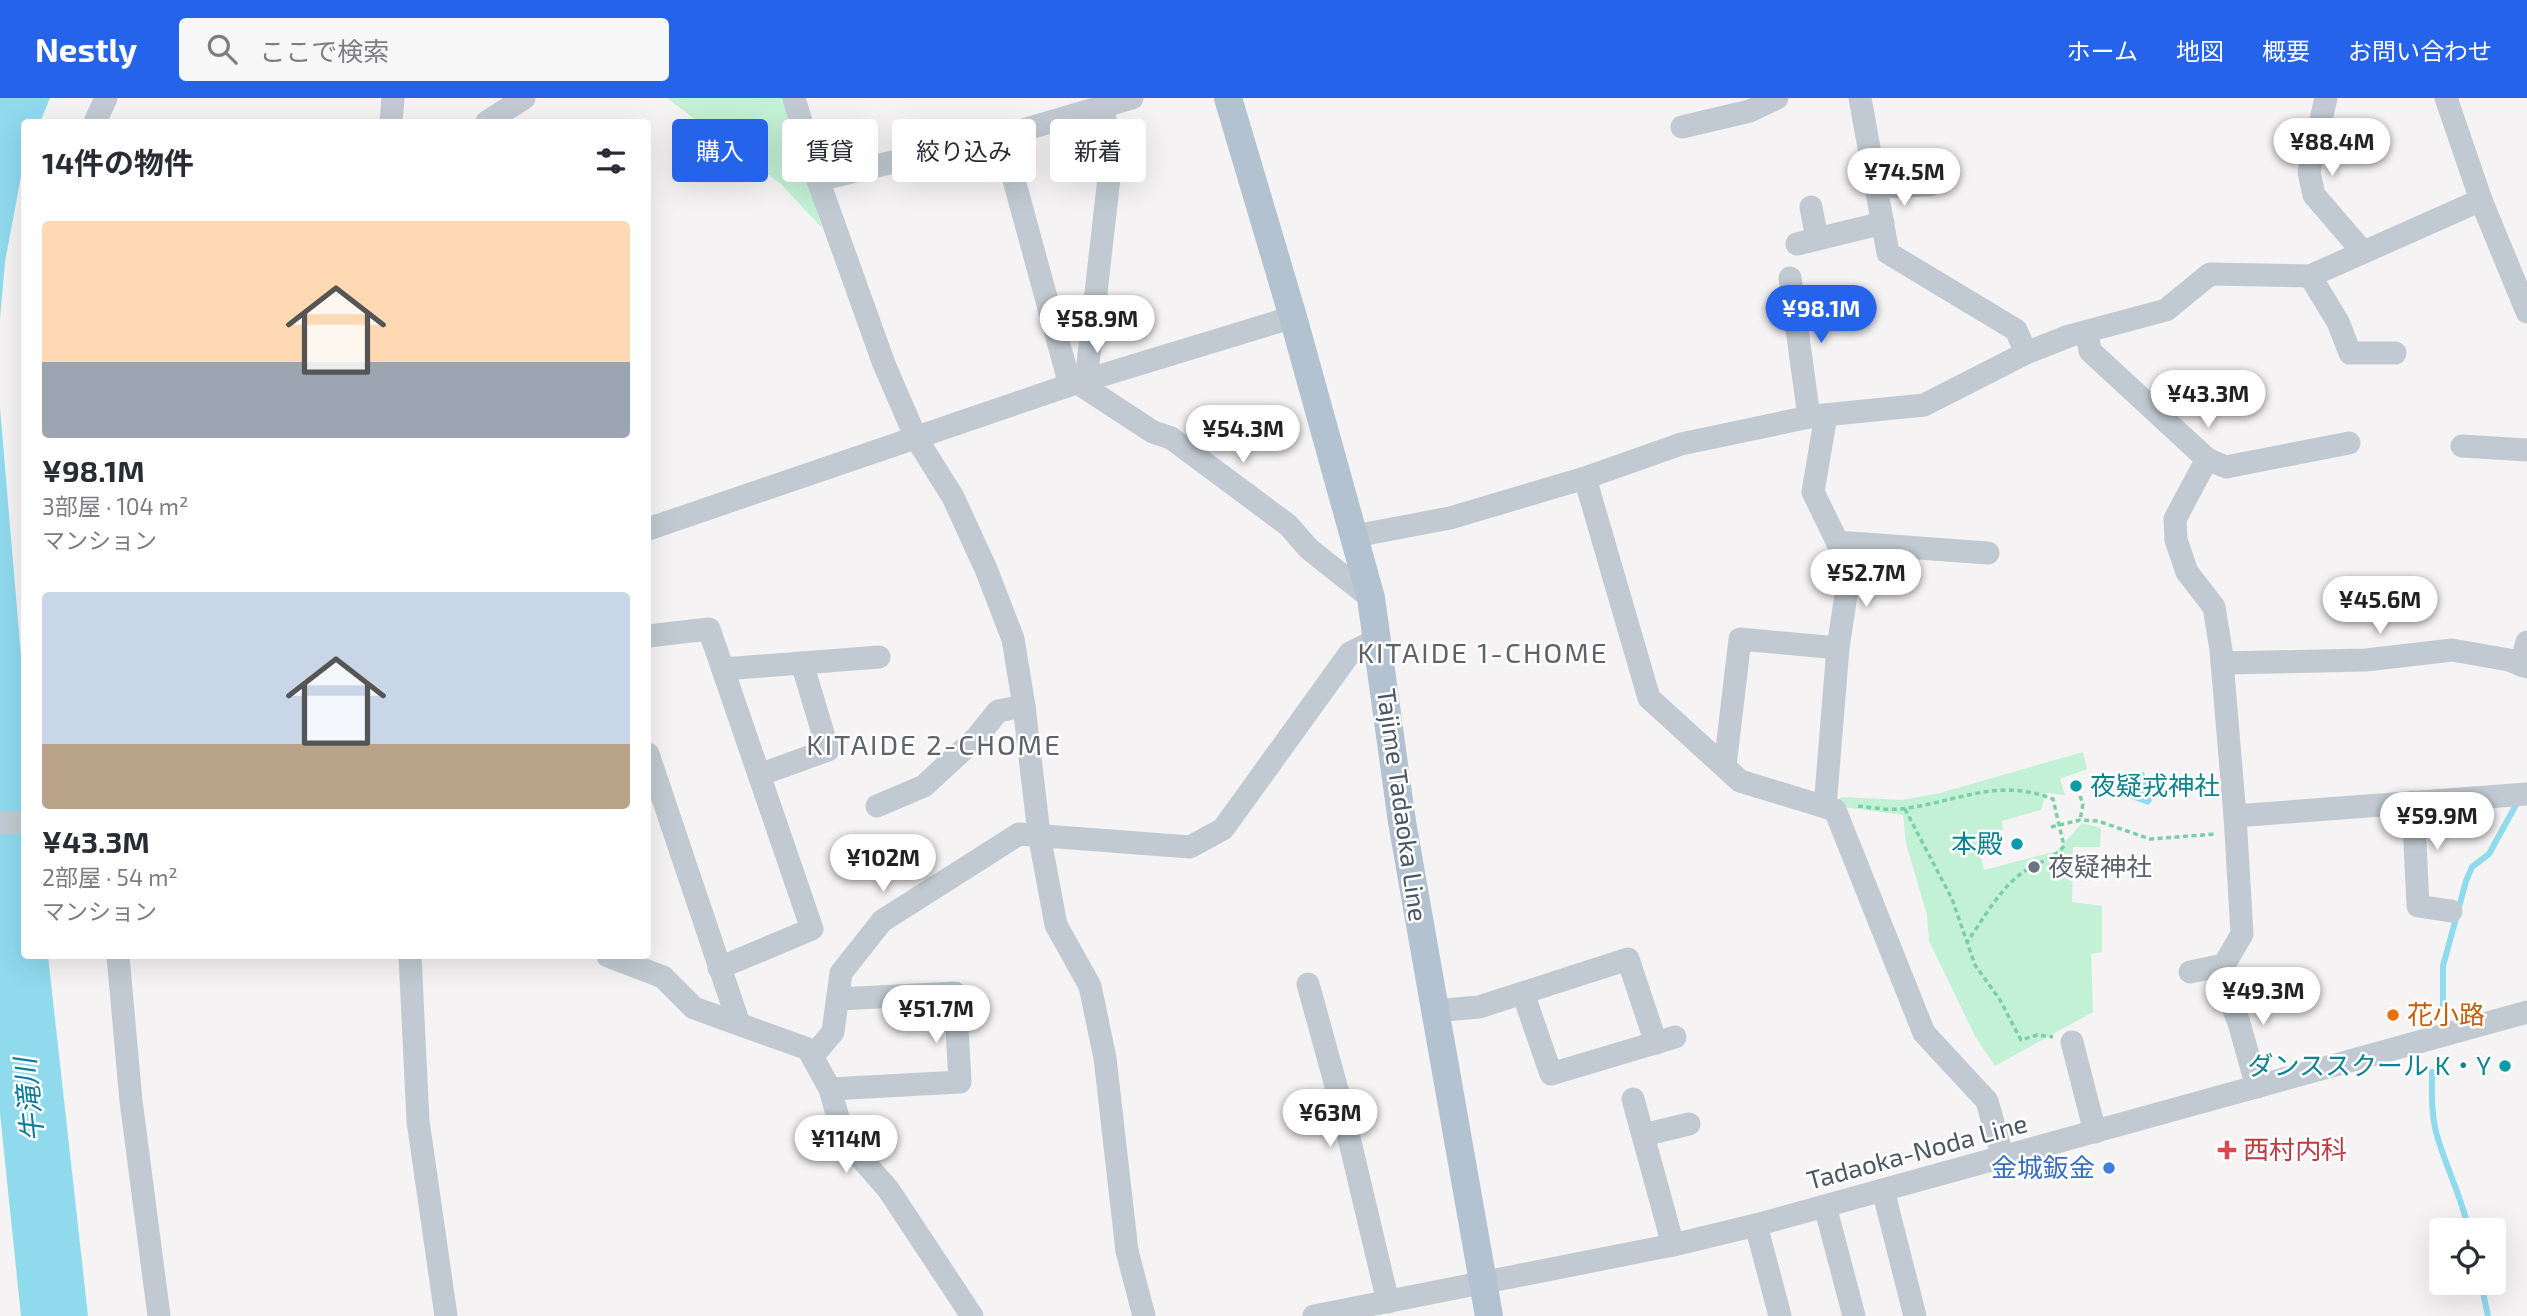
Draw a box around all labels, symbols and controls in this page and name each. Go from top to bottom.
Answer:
search box [179,18,669,81]
text: Nestly [35,29,137,69]
icon: search [203,30,241,68]
text: ここで検索 [259,35,389,66]
text: ホーム [2067,36,2138,65]
text: 地図 [2176,36,2224,65]
text: 概要 [2262,36,2310,65]
text: お問い合わせ [2348,36,2492,65]
pin: ¥88.4M [2275,118,2389,178]
chip: 購入 [672,119,768,182]
chip: 賃貸 [782,119,878,182]
chip: 絞り込み [892,119,1036,182]
chip: 新着 [1050,119,1146,182]
text: ¥88.4M [2289,127,2375,155]
icon: filters [592,142,630,180]
text: 14件の物件 [42,144,194,180]
pin: ¥74.5M [1847,148,1961,208]
text: ¥74.5M [1863,157,1945,185]
icon: home [273,267,399,393]
pin: ¥98.1M [1764,286,1878,345]
text: ¥98.1M [1782,294,1860,322]
pin: ¥58.9M [1040,296,1154,355]
text: ¥58.9M [1056,304,1138,332]
pin: ¥43.3M [2151,370,2265,430]
text: ¥43.3M [2167,379,2249,407]
pin: ¥54.3M [1186,406,1300,465]
text: ¥54.3M [1202,414,1284,442]
text: ¥98.1M [42,452,145,488]
text: 3部屋 · 104 m² [42,492,188,520]
text: マンション [42,526,157,554]
pin: ¥52.7M [1809,550,1923,609]
text: ¥52.7M [1826,558,1906,586]
pin: ¥45.6M [2323,576,2437,636]
text: ¥45.6M [2339,585,2421,613]
district label: KITAIDE 1-CHOME [1357,635,1609,669]
icon: home [273,638,399,764]
street label: Tajime Tadaoka Line [1372,686,1435,923]
district label: KITAIDE 2-CHOME [806,727,1062,761]
place label: 夜疑戎神社 [2090,769,2220,800]
marker: 夜疑戎神社 [2068,778,2084,794]
pin: ¥59.9M [2380,792,2494,852]
text: ¥59.9M [2396,801,2478,829]
text: ¥43.3M [42,823,150,859]
place label: 本殿 [1951,827,2003,858]
pin: ¥102M [834,834,932,894]
marker: 本殿 [2009,836,2025,852]
text: ¥102M [846,843,920,871]
place label: 夜疑神社 [2048,850,2152,881]
marker: 夜疑神社 [2026,859,2042,875]
text: 2部屋 · 54 m² [42,863,178,891]
text: マンション [42,897,157,925]
pin: ¥49.3M [2206,968,2320,1027]
text: ¥49.3M [2221,976,2305,1004]
pin: ¥51.7M [879,986,993,1045]
text: ¥51.7M [898,994,974,1022]
place label: 花小路 [2407,998,2485,1029]
marker: 花小路 [2385,1007,2401,1023]
place label: ダンススクール K・Y [2248,1049,2491,1080]
water label: 牛滝川 [6,1054,49,1144]
marker: ダンススクール K・Y [2497,1058,2513,1074]
pin: ¥63M [1289,1090,1371,1149]
text: ¥63M [1299,1098,1361,1126]
street label: Tadaoka-Noda Line [1803,1106,2030,1195]
pin: ¥114M [797,1116,895,1175]
text: ¥114M [811,1124,881,1152]
place label: 西村内科 [2243,1133,2347,1164]
marker: 西村内科 [2217,1140,2237,1160]
place label: 金城鈑金 [1991,1151,2095,1182]
marker: 金城鈑金 [2101,1160,2117,1176]
map controls [2429,1218,2506,1295]
button: locate [2429,1218,2506,1295]

